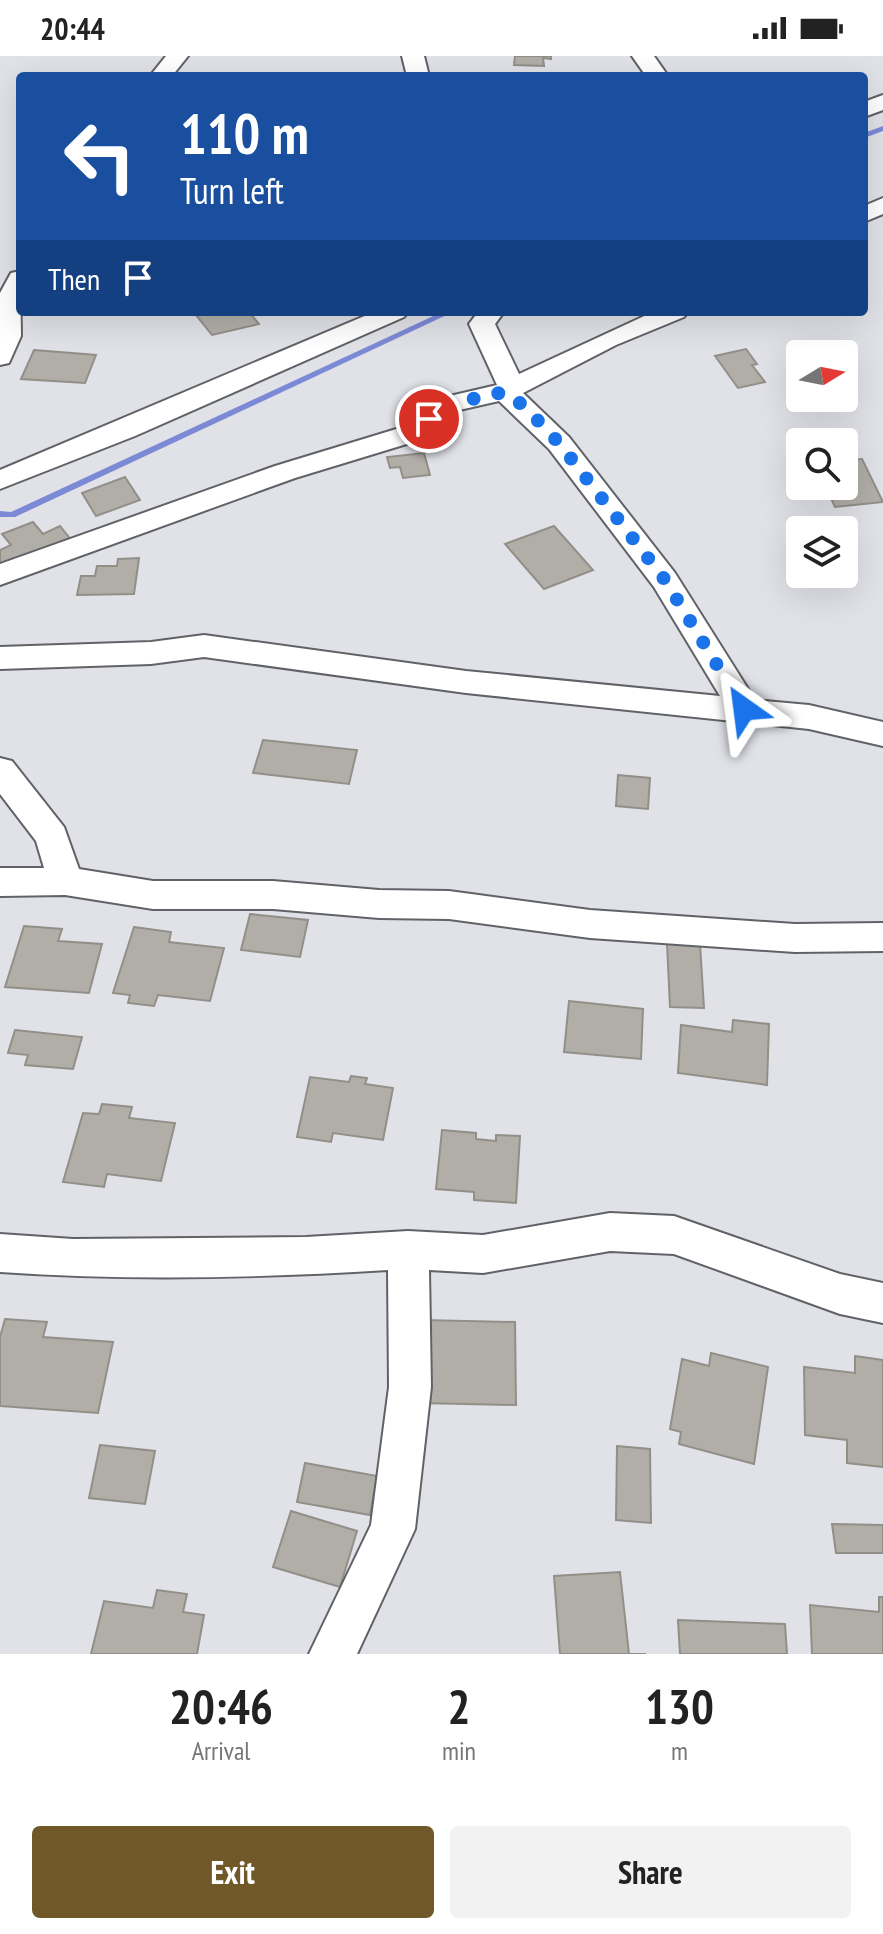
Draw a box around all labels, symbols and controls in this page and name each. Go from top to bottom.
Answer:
text: 20:44 [40,9,105,48]
text: 110 m [180,97,309,169]
icon: left [48,104,152,208]
text: Turn left [180,167,284,214]
icon: arrive [116,256,160,300]
text: Then [48,259,100,298]
north arrow [786,340,858,412]
map controls [786,340,858,588]
pin [395,385,463,453]
icon: arrive [407,397,451,441]
button: search [786,428,858,500]
button: layers [786,516,858,588]
position arrow [702,667,786,751]
text: 20:46 [169,1675,273,1737]
text: 2 [448,1675,470,1737]
text: 130 [645,1675,714,1737]
text: Arrival [192,1734,250,1767]
text: min [442,1734,476,1767]
text: m [671,1734,688,1767]
button: Exit [32,1826,434,1918]
button: Share [450,1826,851,1918]

